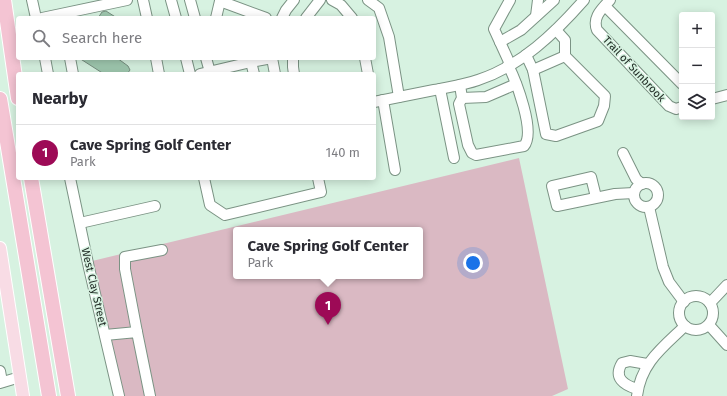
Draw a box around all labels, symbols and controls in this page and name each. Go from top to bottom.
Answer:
map controls [679,12,715,120]
button: + [679,12,715,48]
search box [16,16,376,60]
icon: search [30,27,52,49]
text: Search here [62,29,142,47]
street label: Trail of Sunbrook [600,33,668,105]
button: − [679,48,715,84]
button: layers [679,84,715,120]
text: Nearby [32,88,87,109]
text: Cave Spring Golf Center [70,136,231,154]
text: 1 [42,145,48,160]
text: 140 m [326,145,360,160]
text: Park [70,154,96,169]
popup [233,227,423,279]
text: Cave Spring Golf Center [248,237,409,255]
street label: West Clay Street [79,246,109,328]
your location [463,253,483,273]
text: Park [248,255,273,270]
pin: 1 [315,292,341,325]

